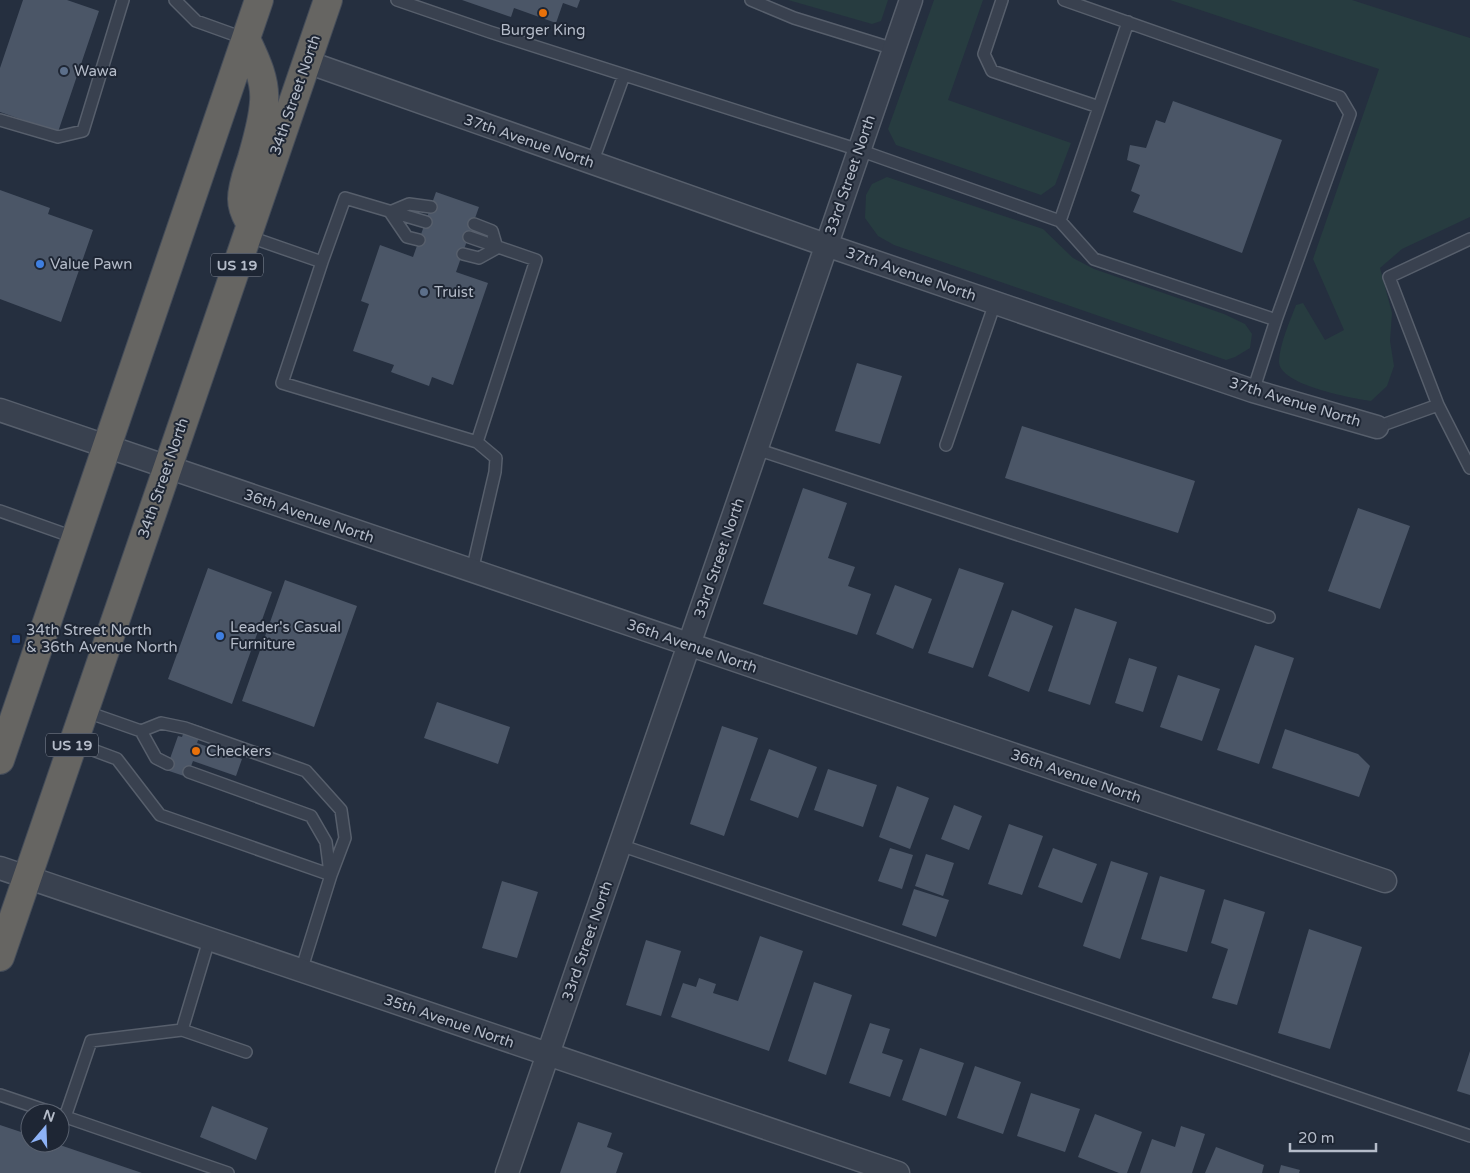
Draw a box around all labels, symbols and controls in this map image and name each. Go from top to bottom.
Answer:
marker: Burger King [537,7,549,19]
place label: Burger King [501,21,585,39]
street label: 34th Street North [266,33,324,157]
place label: Wawa [74,62,117,80]
marker: Wawa [58,65,70,77]
street label: 37th Avenue North [461,110,597,172]
street label: 33rd Street North [821,112,879,238]
street label: 37th Avenue North [843,243,979,305]
road number: US 19 [211,254,263,276]
place label: Value Pawn [50,255,132,273]
marker: Value Pawn [34,258,46,270]
place label: Truist [434,283,474,301]
marker: Truist [418,286,430,298]
street label: 37th Avenue North [1227,373,1363,431]
street label: 34th Street North [134,416,192,540]
street label: 36th Avenue North [241,485,377,547]
street label: 33rd Street North [690,495,748,621]
street label: 36th Avenue North [624,615,760,677]
place label: Leader's Casual Furniture [230,618,341,653]
place label: 34th Street North & 36th Avenue North [26,621,178,656]
marker: Leader's Casual Furniture [214,630,226,642]
marker: 34th Street North & 36th Avenue North [10,633,22,645]
road number: US 19 [46,734,98,756]
place label: Checkers [206,742,272,760]
marker: Checkers [190,745,202,757]
street label: 36th Avenue North [1008,745,1144,807]
street label: 33rd Street North [558,878,616,1004]
street label: 35th Avenue North [381,990,517,1052]
north arrow [20,1103,70,1153]
text: N [41,1106,57,1126]
scale bar [1290,1120,1376,1152]
text: 20 m [1298,1129,1335,1147]

